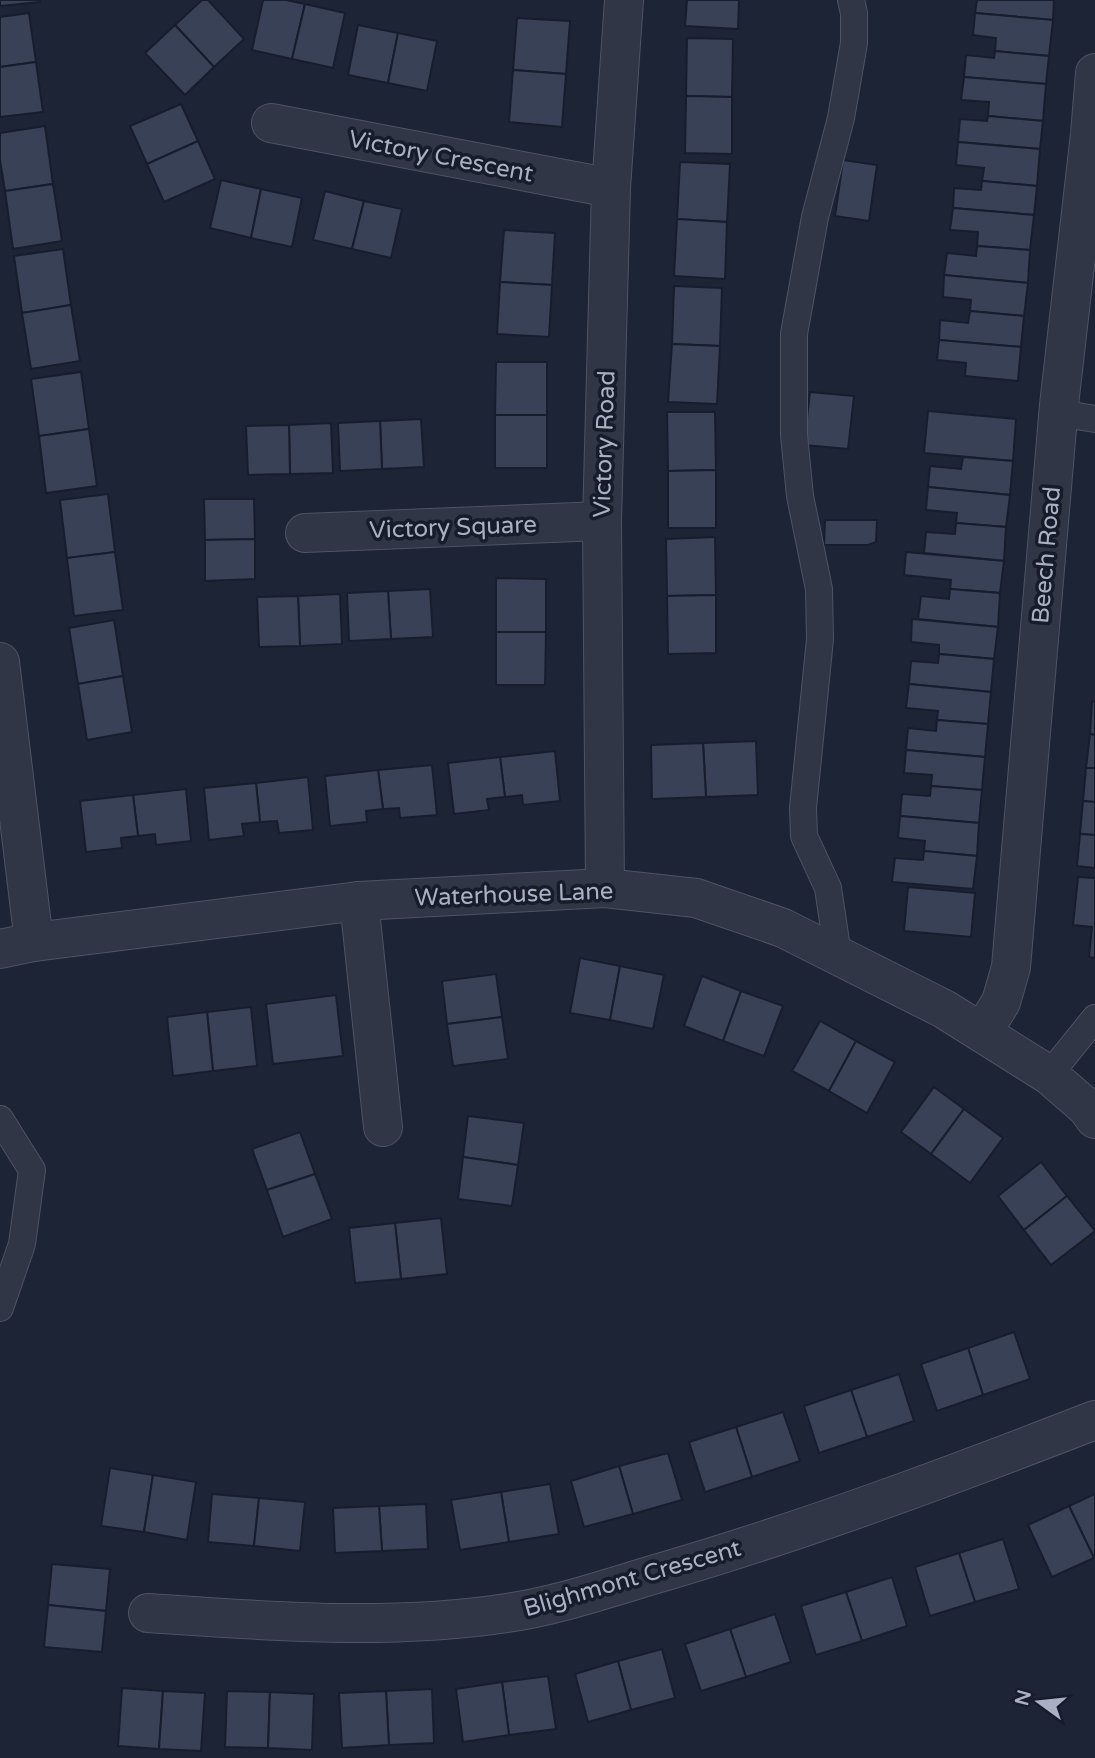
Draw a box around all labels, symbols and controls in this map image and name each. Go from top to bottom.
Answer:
street label: Victory Crescent [346,124,536,189]
street label: Victory Road [587,370,622,518]
street label: Beech Road [1026,485,1067,625]
street label: Victory Square [369,510,537,545]
street label: Waterhouse Lane [414,877,614,912]
street label: Blighmont Crescent [520,1534,744,1623]
north arrow [1004,1667,1074,1737]
text: N [1011,1688,1036,1708]

